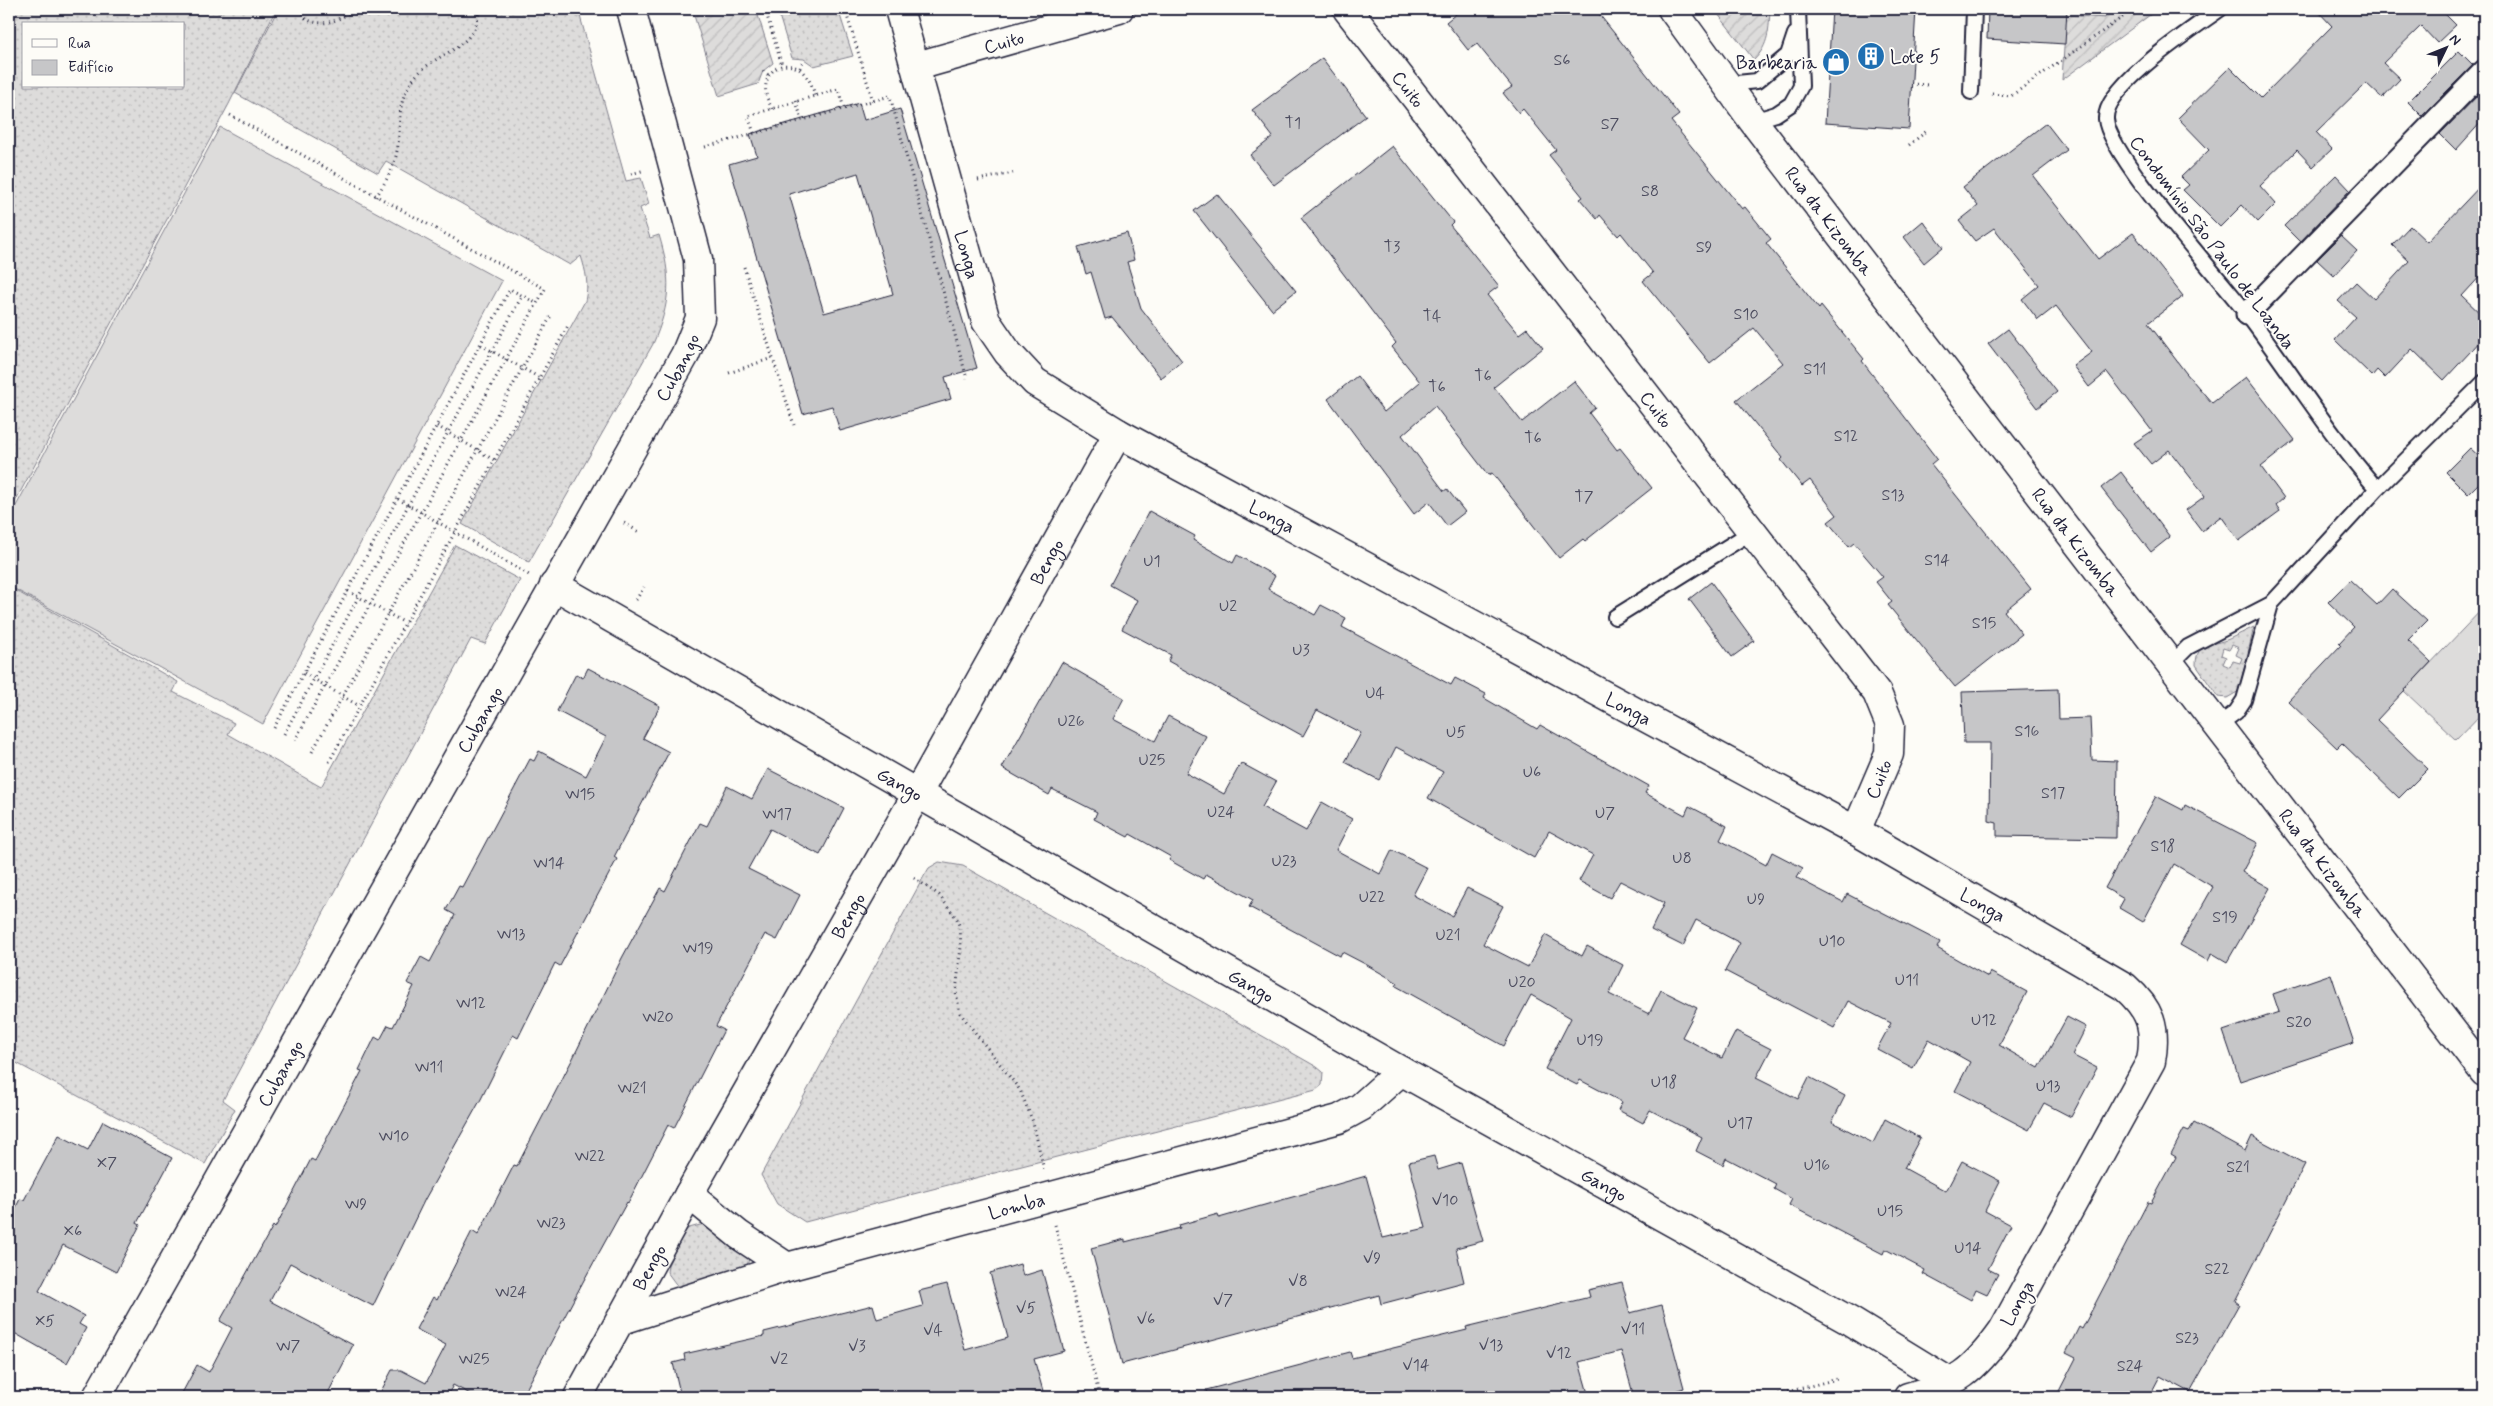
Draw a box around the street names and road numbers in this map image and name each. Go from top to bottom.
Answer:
street label: Cuito [981,25,1027,61]
street label: Cuito [1385,66,1430,113]
street label: Condomínio São Paulo de Loanda [2123,131,2301,355]
street label: Rua da Kizomba [1778,162,1879,282]
street label: Longa [947,228,985,282]
street label: Cubango [650,330,706,406]
street label: Cuito [1633,386,1678,434]
street label: Rua da Kizomba [2025,483,2126,603]
street label: Longa [1244,495,1299,540]
street label: Bengo [1025,535,1071,590]
street label: Cubango [452,682,510,758]
street label: Longa [1600,687,1656,732]
street label: Cuito [1860,756,1899,803]
street label: Gango [872,762,927,808]
street label: Rua da Kizomba [2272,804,2372,924]
street label: Longa [1955,883,2010,929]
street label: Bengo [826,889,872,944]
street label: Gango [1223,963,1278,1010]
street label: Cubango [252,1036,310,1112]
street label: Gango [1576,1163,1631,1208]
street label: Lomba [986,1187,1048,1226]
street label: Bengo [628,1240,673,1295]
street label: Longa [1995,1276,2043,1332]

